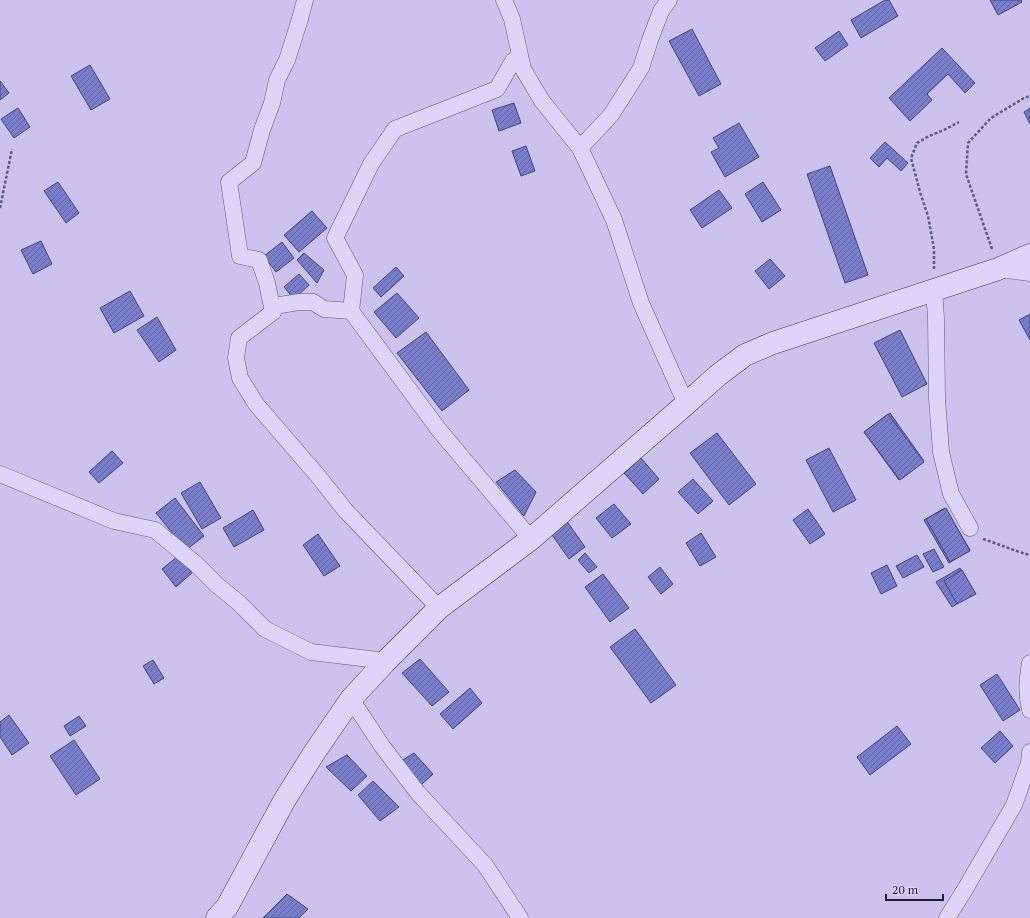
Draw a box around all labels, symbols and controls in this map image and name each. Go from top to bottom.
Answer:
scale bar [886,876,943,902]
text: 20 m [892,882,919,897]

